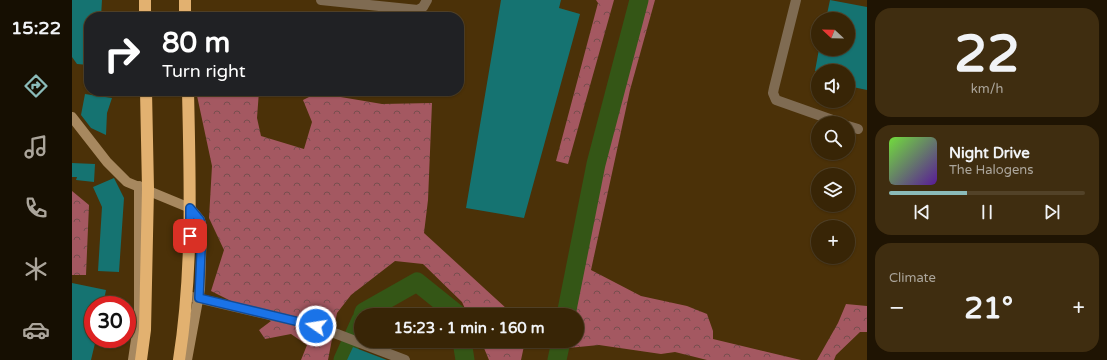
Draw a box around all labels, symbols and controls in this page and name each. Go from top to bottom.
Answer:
north arrow [811,12,855,56]
map controls [811,12,855,264]
text: 15:22 [11,17,61,39]
text: 22 [954,23,1020,86]
text: 80 m [162,26,230,60]
icon: right [96,28,148,80]
text: Turn right [162,60,246,82]
button: sound [811,64,855,108]
icon: directions [22,72,50,100]
text: km/h [971,81,1003,97]
button: search [811,116,855,160]
icon: music [22,133,50,161]
text: Night Drive [949,144,1030,162]
text: The Halogens [949,162,1033,178]
button: layers [811,168,855,212]
icon: phone [22,194,50,222]
icon: previous [911,201,933,223]
icon: pause [976,201,998,223]
icon: next [1041,201,1063,223]
pin [173,219,207,253]
button: + [811,220,855,264]
icon: arrive [179,225,201,247]
icon: climate [22,255,50,283]
text: Climate [889,270,936,286]
text: 21° [964,290,1013,327]
text: − [889,295,905,321]
text: + [1073,295,1085,321]
speed limit sign: 30 [84,296,136,348]
position arrow [295,305,337,347]
icon: car [22,316,50,344]
text: 15:23 · 1 min · 160 m [394,319,544,337]

